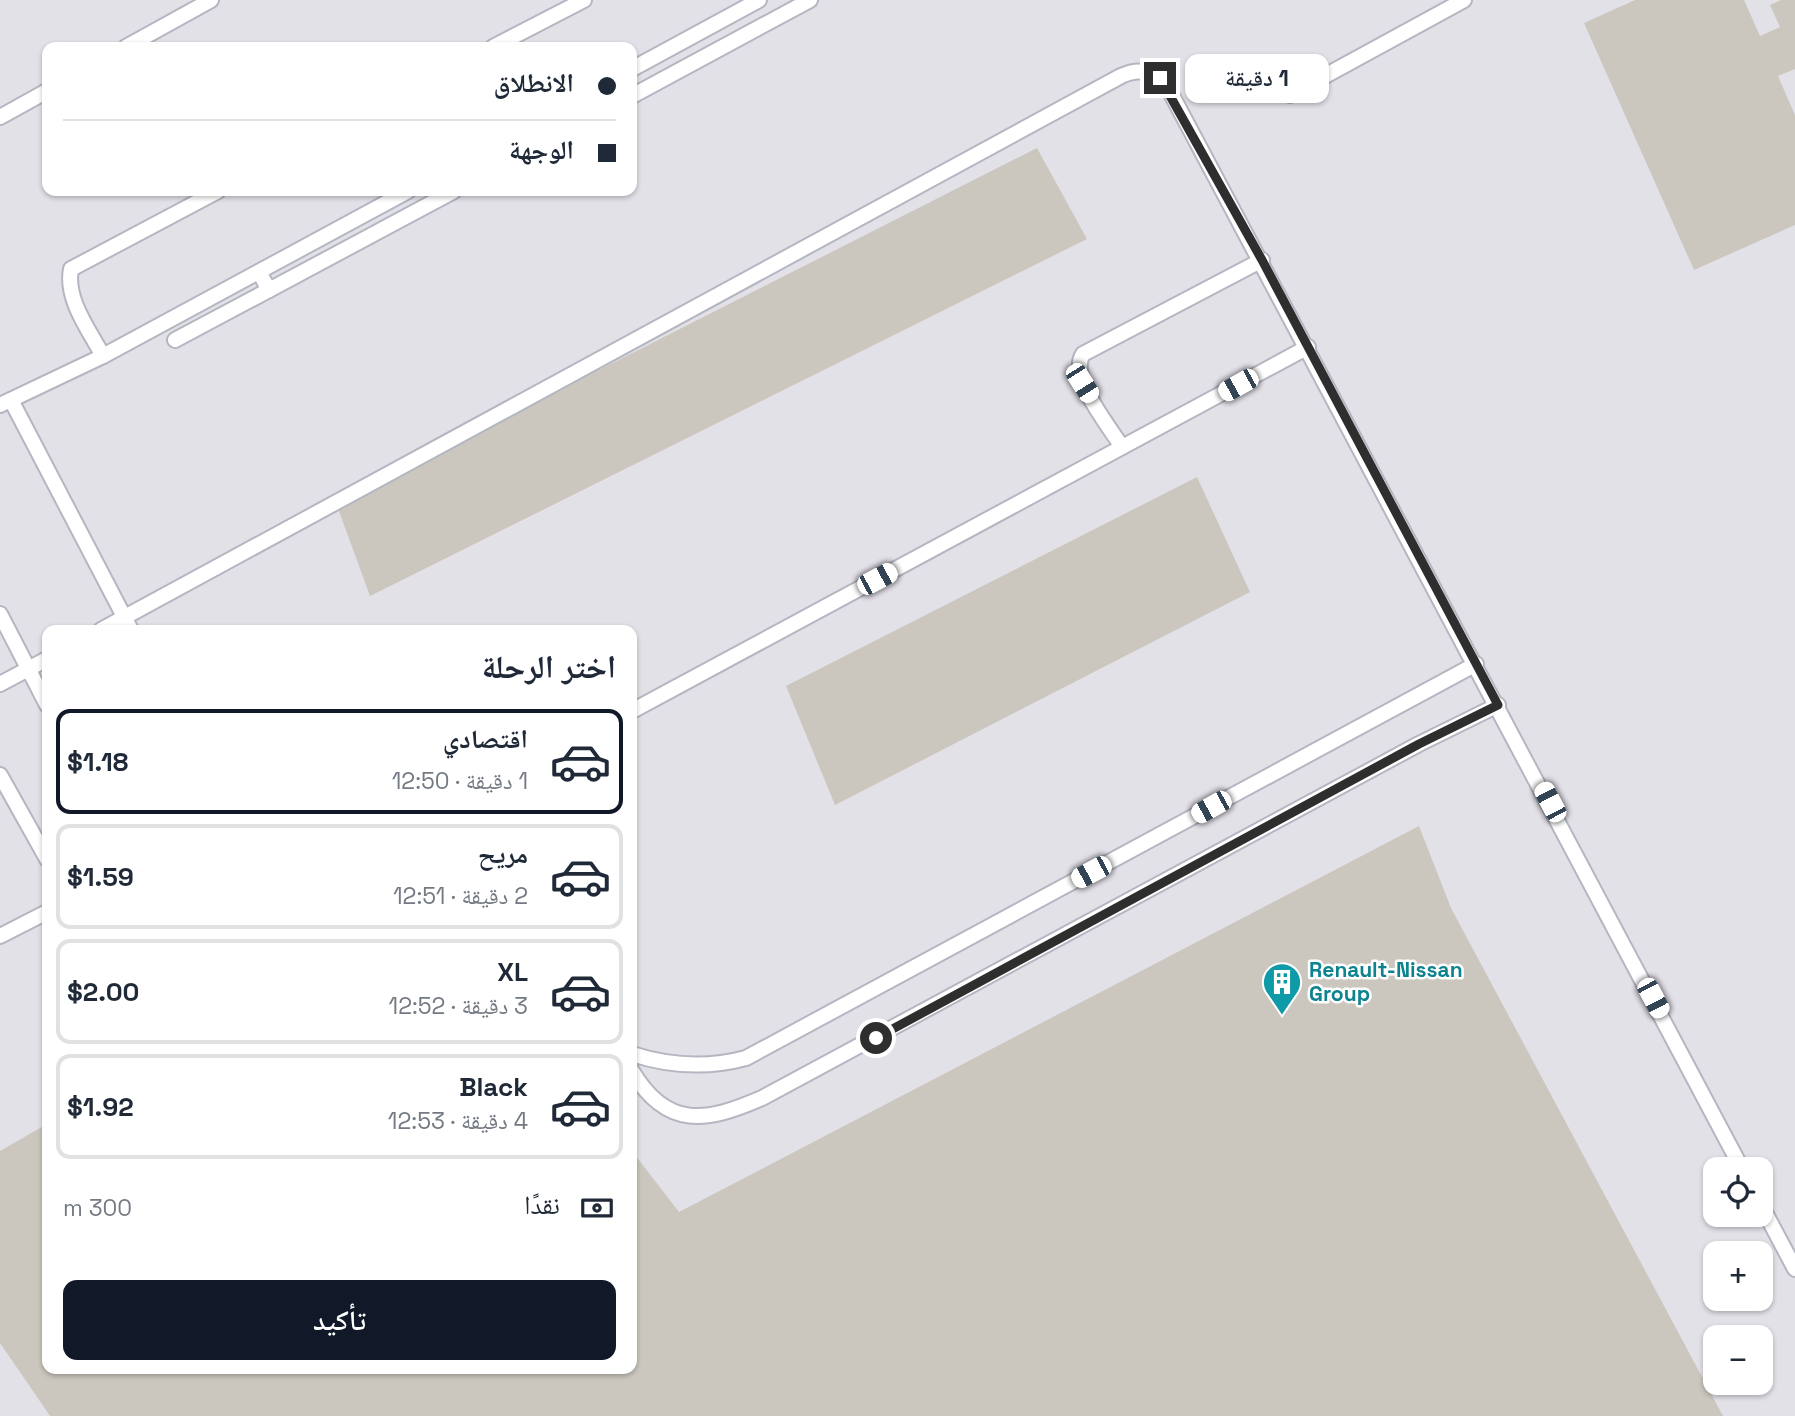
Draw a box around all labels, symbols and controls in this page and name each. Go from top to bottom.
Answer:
callout: 1 دقيقة [1184,54,1328,102]
route end [1144,62,1176,94]
text: 1 دقيقة [1225,63,1289,93]
text: الانطلاق [494,66,574,100]
text: الوجهة [509,133,574,167]
car [1062,360,1103,406]
car [1215,366,1262,404]
car [854,560,901,598]
text: اختر الرحلة [482,647,616,687]
text: اقتصادي [443,722,528,756]
icon: car [549,730,612,793]
text: $1.18 [67,745,128,779]
text: 1 دقيقة · 12:50 [392,766,528,796]
car [1531,779,1570,825]
car [1188,788,1235,826]
text: مريح [478,837,528,871]
icon: car [549,845,612,908]
car [1068,853,1115,891]
text: $1.59 [67,860,134,894]
text: 2 دقيقة · 12:51 [393,881,528,911]
text: XL [497,955,528,989]
place label: Renault-Nissan Group [1309,956,1463,1007]
icon: car [549,960,612,1023]
building icon: Renault-Nissan Group [1261,961,1303,1016]
text: $2.00 [67,975,139,1009]
car [1634,975,1673,1021]
text: 3 دقيقة · 12:52 [389,991,528,1021]
route start [860,1022,892,1054]
text: Black [459,1070,528,1104]
icon: car [549,1075,612,1138]
text: $1.92 [67,1090,134,1124]
text: 4 دقيقة · 12:53 [388,1106,528,1136]
map controls [1703,1157,1773,1395]
button: locate [1703,1157,1773,1227]
text: نقدًا [524,1188,560,1222]
icon: cash [578,1189,616,1227]
text: 300 m [63,1193,132,1223]
button: + [1703,1241,1773,1311]
button: تأكيد [63,1280,616,1360]
button: − [1703,1325,1773,1395]

